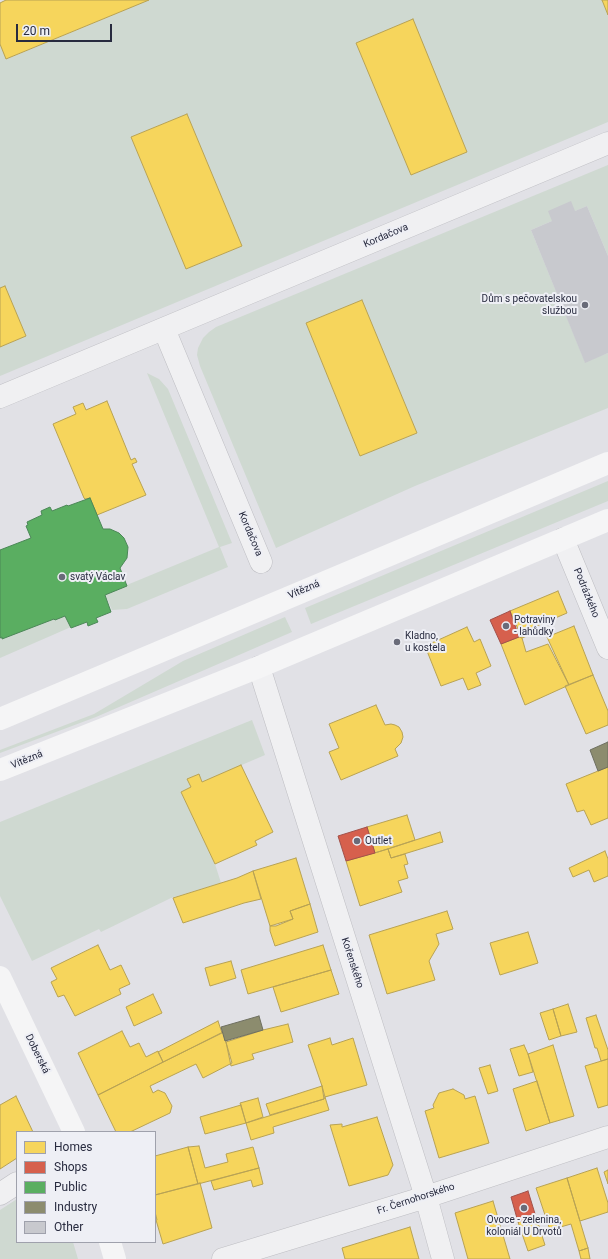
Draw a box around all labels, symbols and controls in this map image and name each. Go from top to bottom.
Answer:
scale bar [18,16,114,42]
text: 20 m [23,24,50,38]
street label: Kordačova [362,221,410,251]
place label: Dům s pečovatelskou službou [482,293,577,316]
marker: Dům s pečovatelskou službou [580,300,590,310]
street label: Kordačova [235,510,265,558]
street label: Podrázkého [571,566,601,620]
place label: svatý Václav [70,571,125,583]
marker: svatý Václav [57,572,67,582]
street label: Vítězná [286,578,322,602]
place label: Potraviny - lahůdky [514,614,555,638]
marker: Potraviny - lahůdky [501,621,511,631]
place label: Kladno, u kostela [405,630,445,654]
marker: Kladno, u kostela [392,637,402,647]
street label: Vítězná [9,748,45,772]
place label: Outlet [365,835,392,847]
marker: Outlet [352,836,362,846]
street label: Kořenského [338,936,366,990]
street label: Doberská [22,1032,52,1076]
legend [16,1131,156,1243]
text: Homes [54,1140,92,1154]
text: Shops [54,1160,88,1174]
text: Public [54,1180,87,1194]
street label: Fr. Černohorského [376,1181,456,1217]
text: Industry [54,1200,97,1214]
marker: Ovoce - zelenina, koloniál U Drvotů [519,1203,529,1213]
place label: Ovoce - zelenina, koloniál U Drvotů [486,1214,562,1238]
text: Other [54,1220,83,1234]

